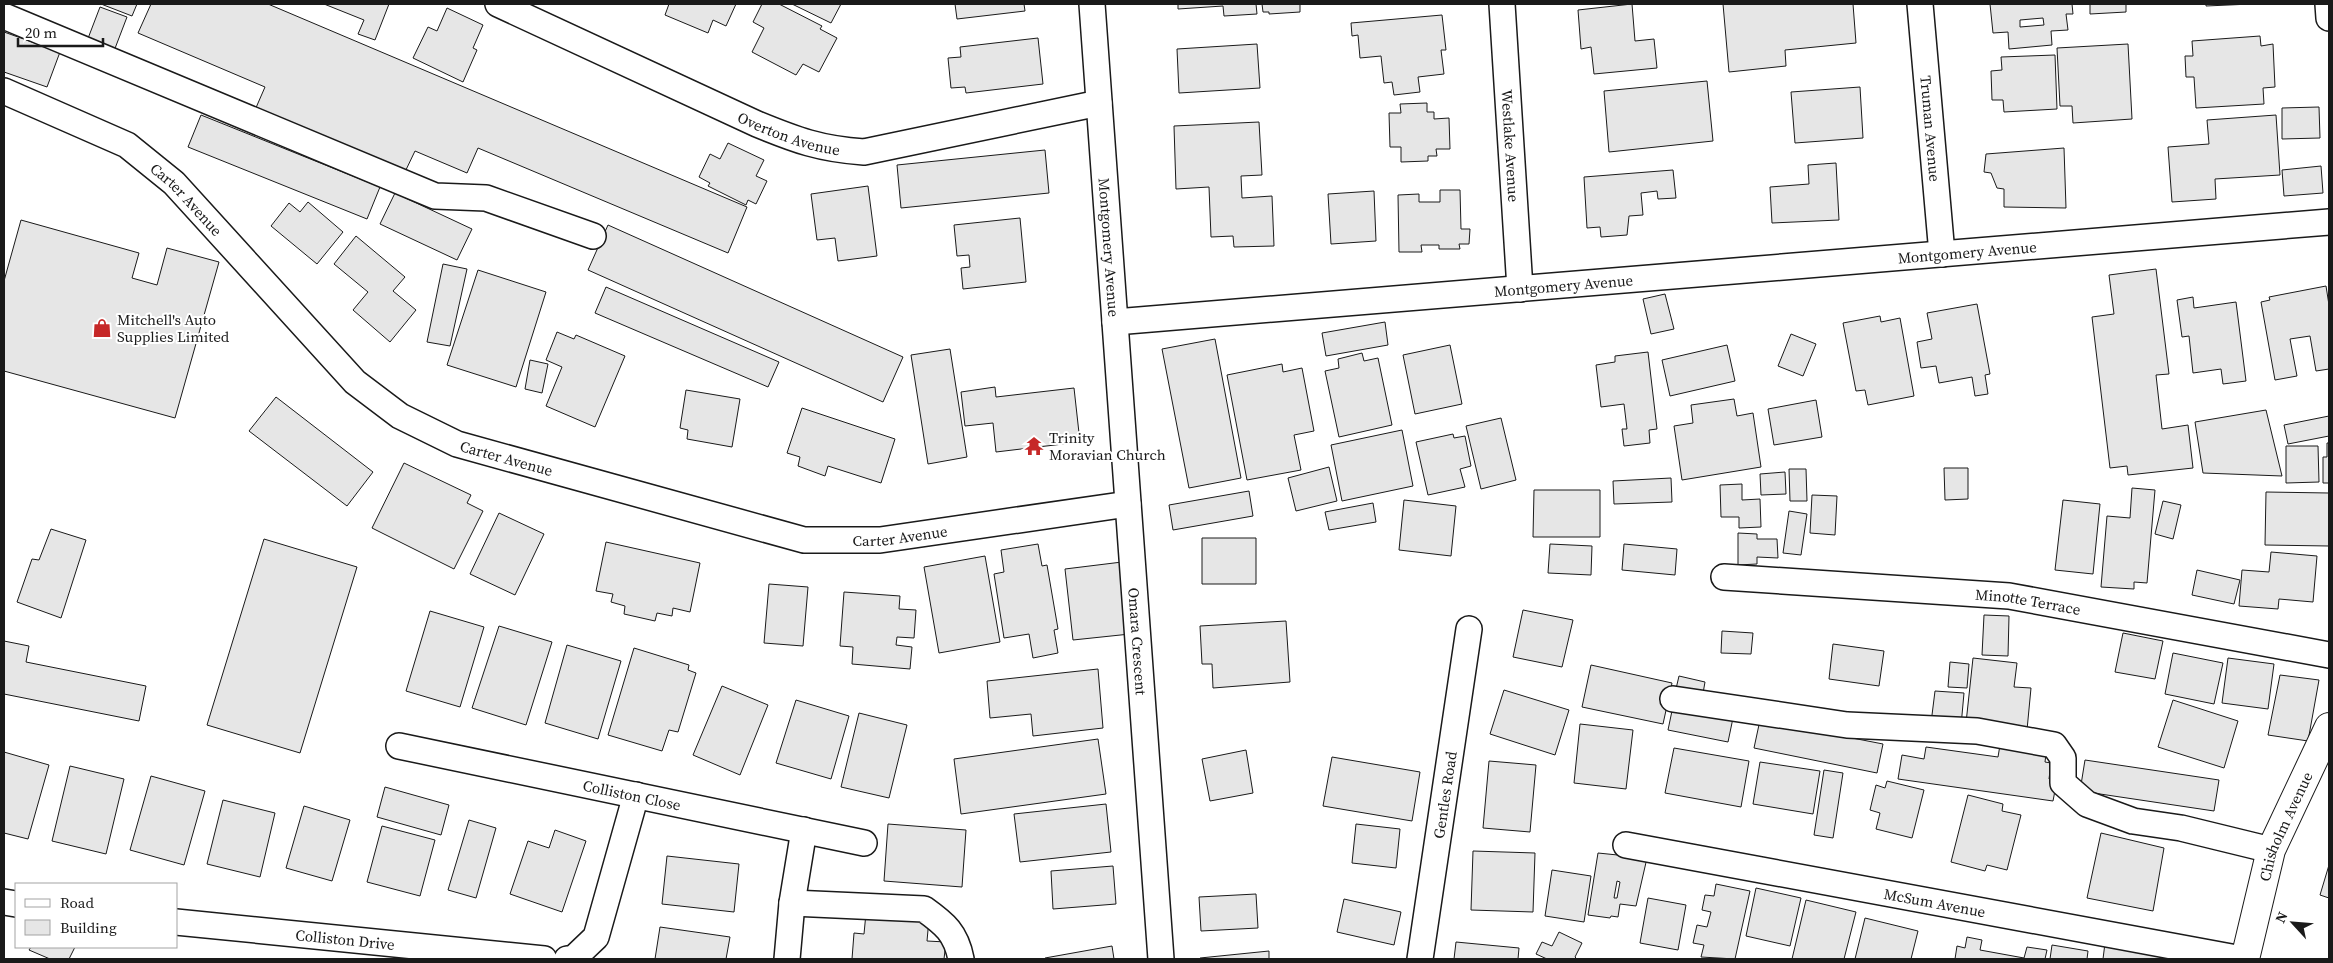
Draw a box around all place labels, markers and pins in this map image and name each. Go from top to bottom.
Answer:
place label: Mitchell's Auto Supplies Limited [117,309,230,347]
shop icon: Mitchell's Auto Supplies Limited [91,317,113,339]
place label: Trinity Moravian Church [1049,427,1166,465]
temple icon: Trinity Moravian Church [1023,435,1045,457]

